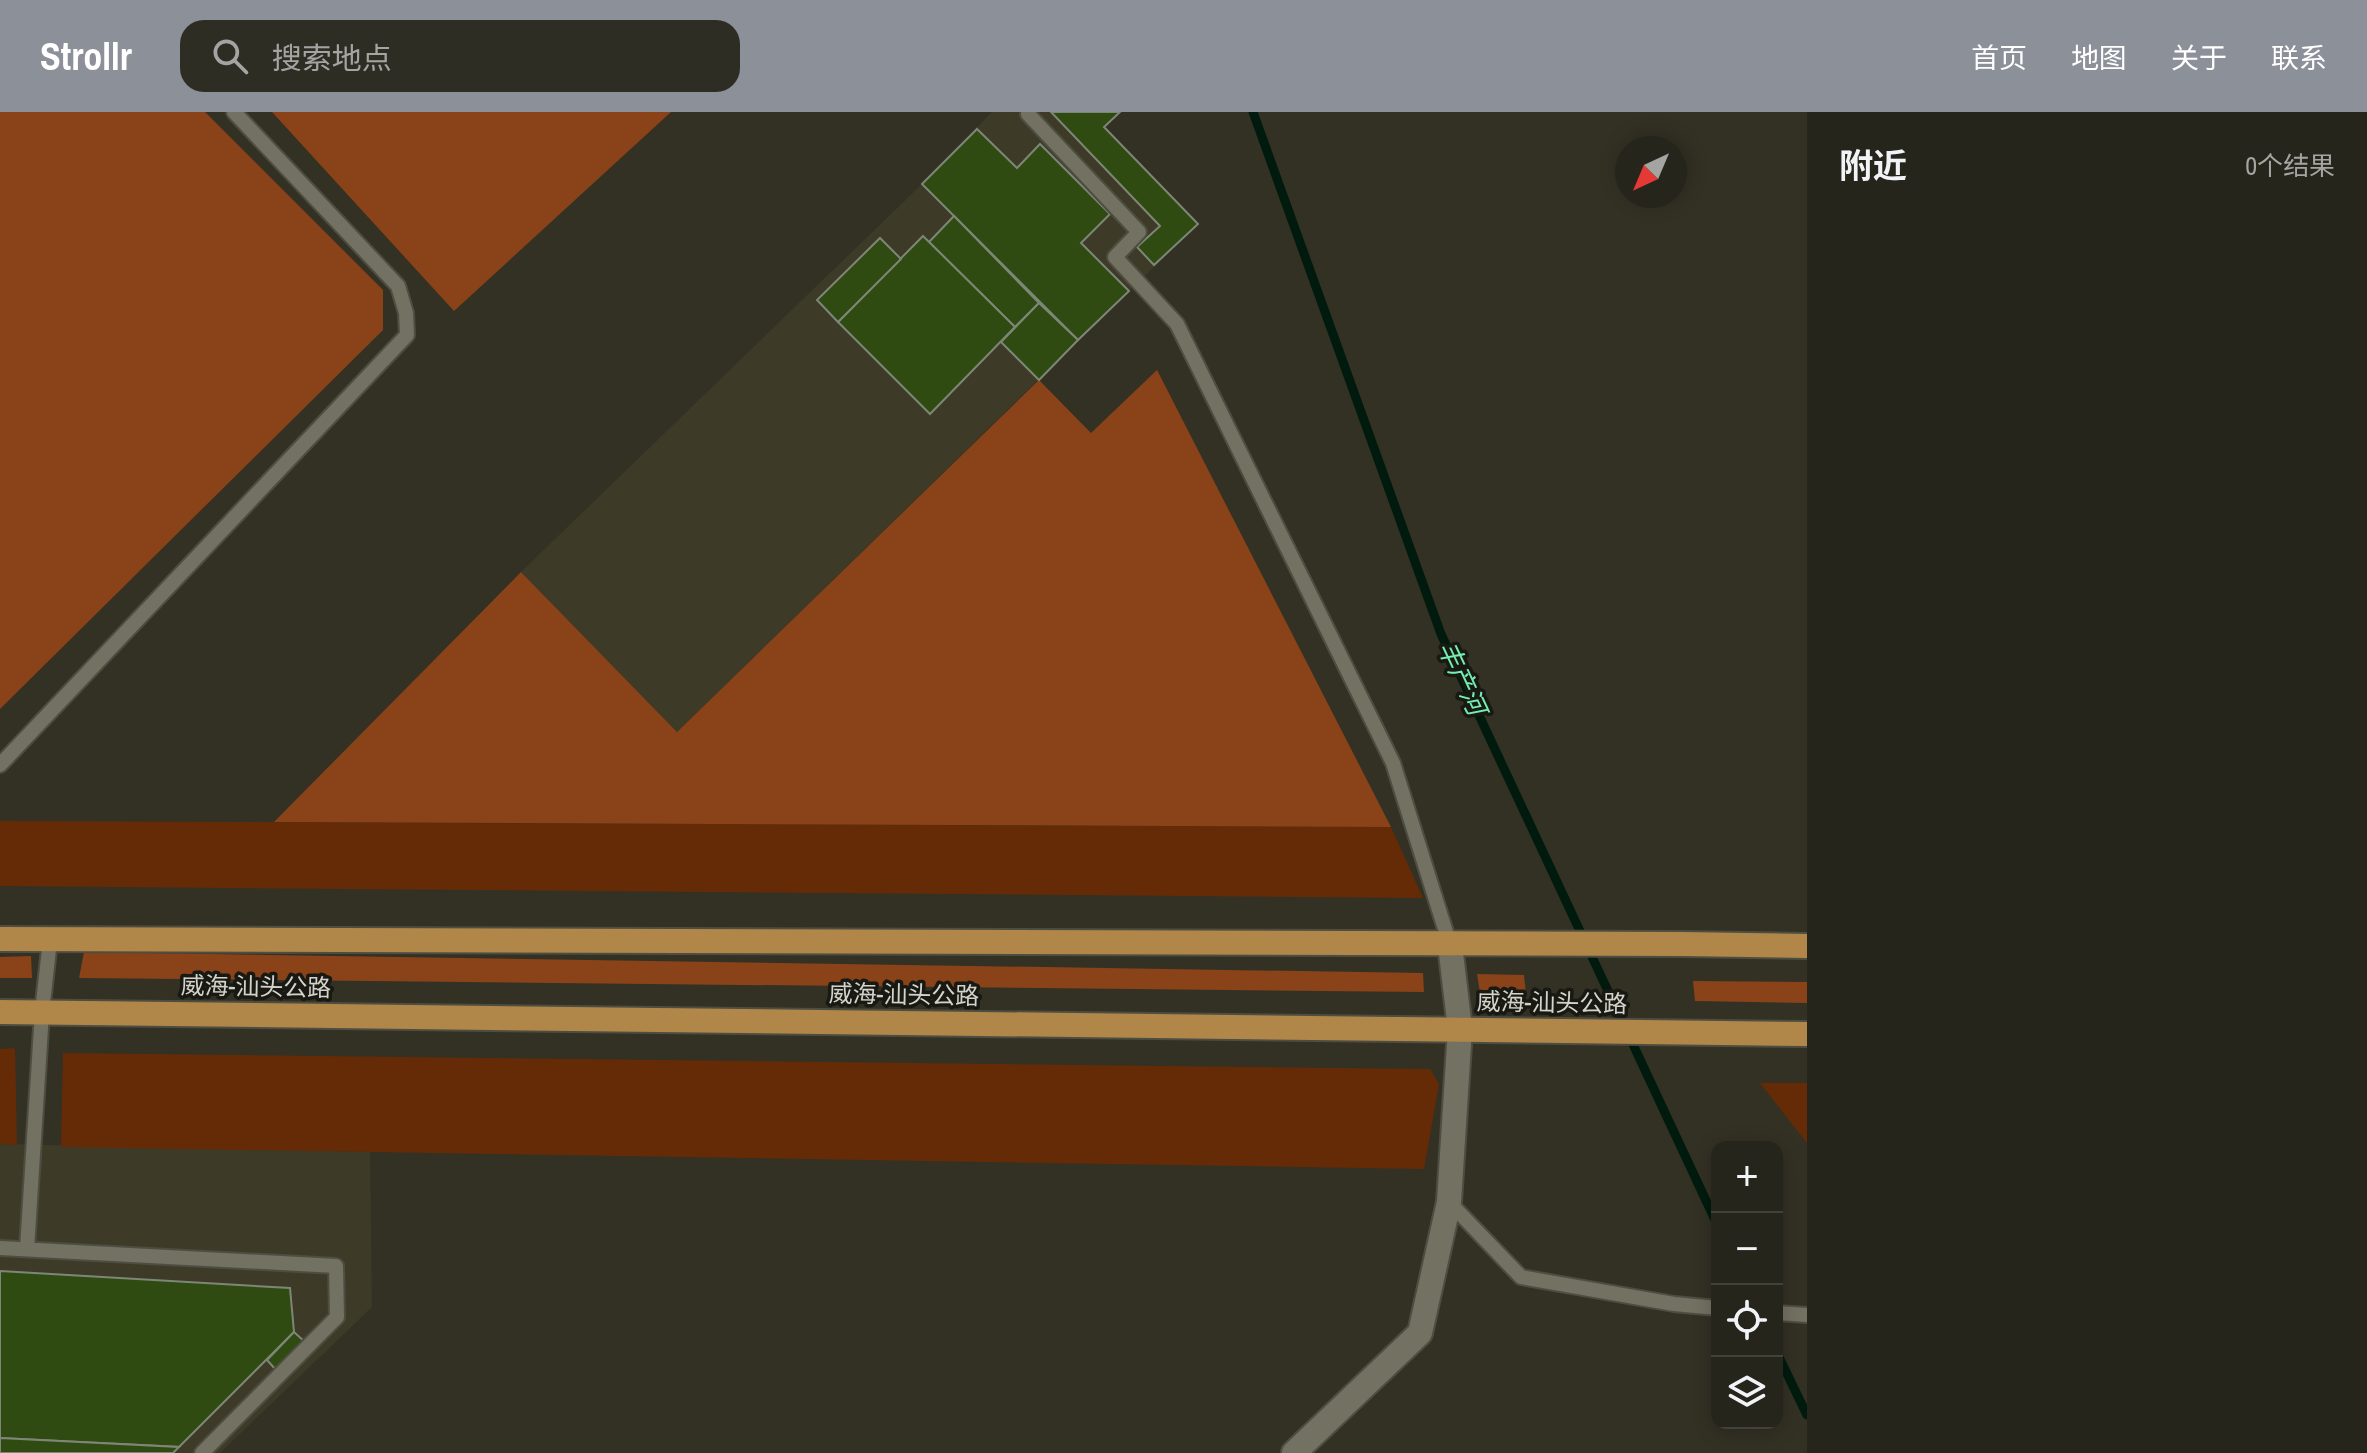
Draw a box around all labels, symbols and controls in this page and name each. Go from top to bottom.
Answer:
search box [180,20,740,92]
text: Strollr [40,31,132,82]
icon: search [208,34,252,78]
text: 搜索地点 [272,38,392,78]
text: 首页 [1971,39,2027,77]
text: 地图 [2071,39,2127,77]
text: 关于 [2171,39,2227,77]
text: 联系 [2271,39,2327,77]
north arrow [1615,136,1687,208]
text: 附近 [1839,143,1907,189]
text: 0个结果 [2245,148,2335,183]
water label: 丰产河 [1430,635,1497,725]
street label: 威海-汕头公路 [180,969,332,1003]
street label: 威海-汕头公路 [828,977,980,1011]
street label: 威海-汕头公路 [1476,985,1628,1019]
map controls [1711,1141,1783,1429]
button: + [1711,1141,1783,1213]
button: − [1711,1213,1783,1285]
button: locate [1711,1285,1783,1357]
button: layers [1711,1357,1783,1429]

